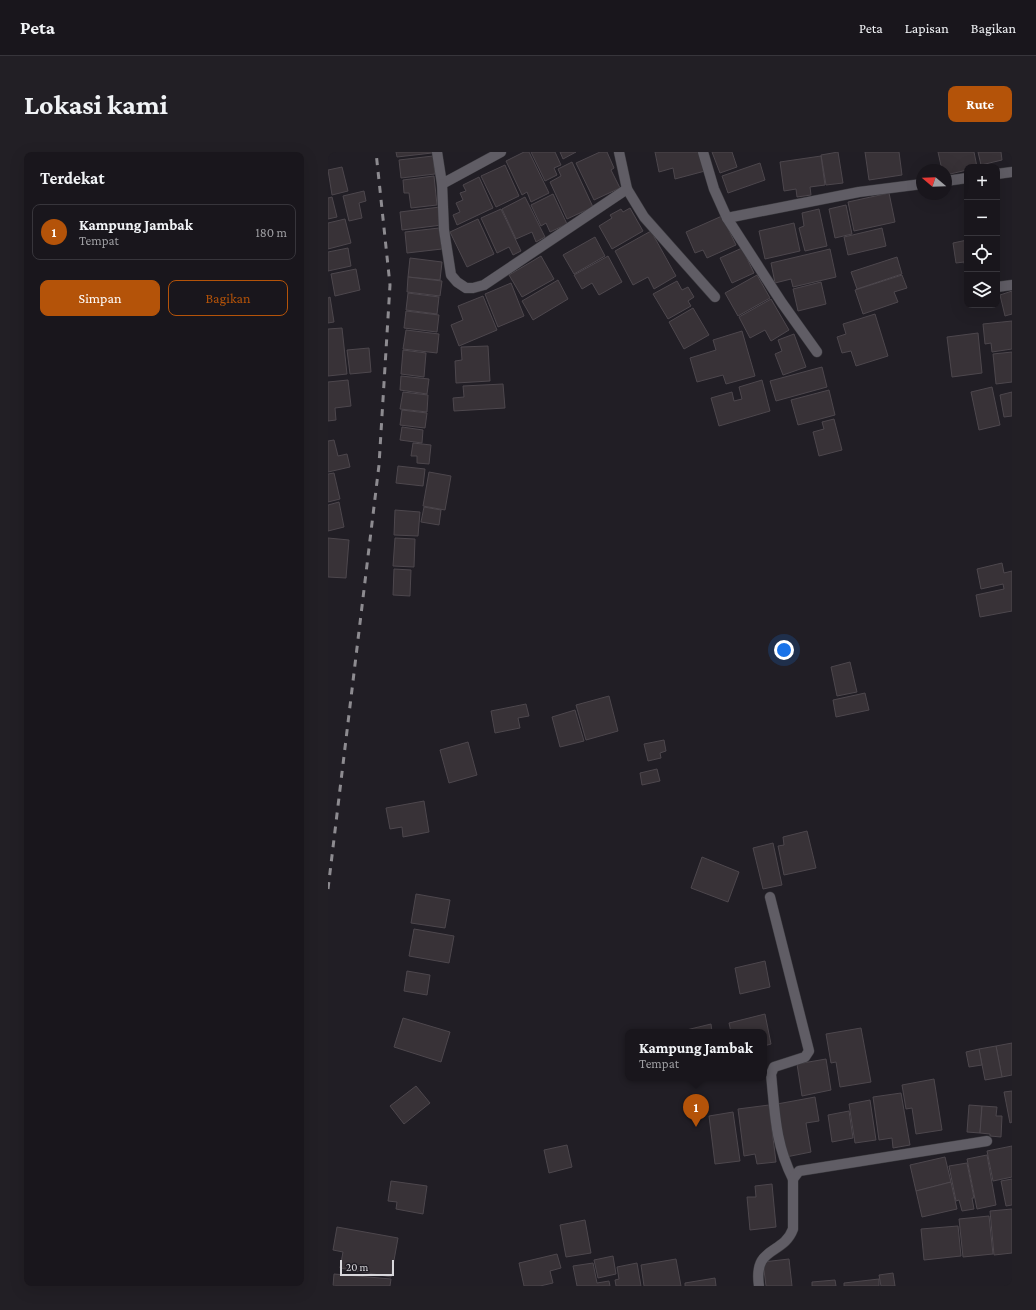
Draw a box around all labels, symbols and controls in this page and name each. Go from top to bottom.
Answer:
text: Peta [20,17,55,38]
text: Peta [859,20,883,36]
text: Lapisan [905,20,949,36]
text: Bagikan [971,20,1016,36]
button: Rute [948,86,1012,122]
text: Lokasi kami [24,89,168,120]
north arrow [916,164,952,200]
map controls [964,164,1000,308]
button: + [964,164,1000,200]
text: Terdekat [40,169,105,188]
button: − [964,200,1000,236]
text: Kampung Jambak [79,217,193,233]
text: 1 [52,225,56,240]
text: 180 m [255,225,287,240]
text: Tempat [79,233,119,248]
button: locate [964,236,1000,272]
button: layers [964,272,1000,308]
button: Simpan [40,280,160,316]
button: Bagikan [168,280,288,316]
your location [774,640,794,660]
popup [625,1029,767,1081]
text: Kampung Jambak [639,1040,753,1056]
text: Tempat [639,1056,679,1071]
pin: 1 [683,1094,709,1127]
scale bar [340,1258,394,1277]
text: 20 m [346,1261,368,1273]

